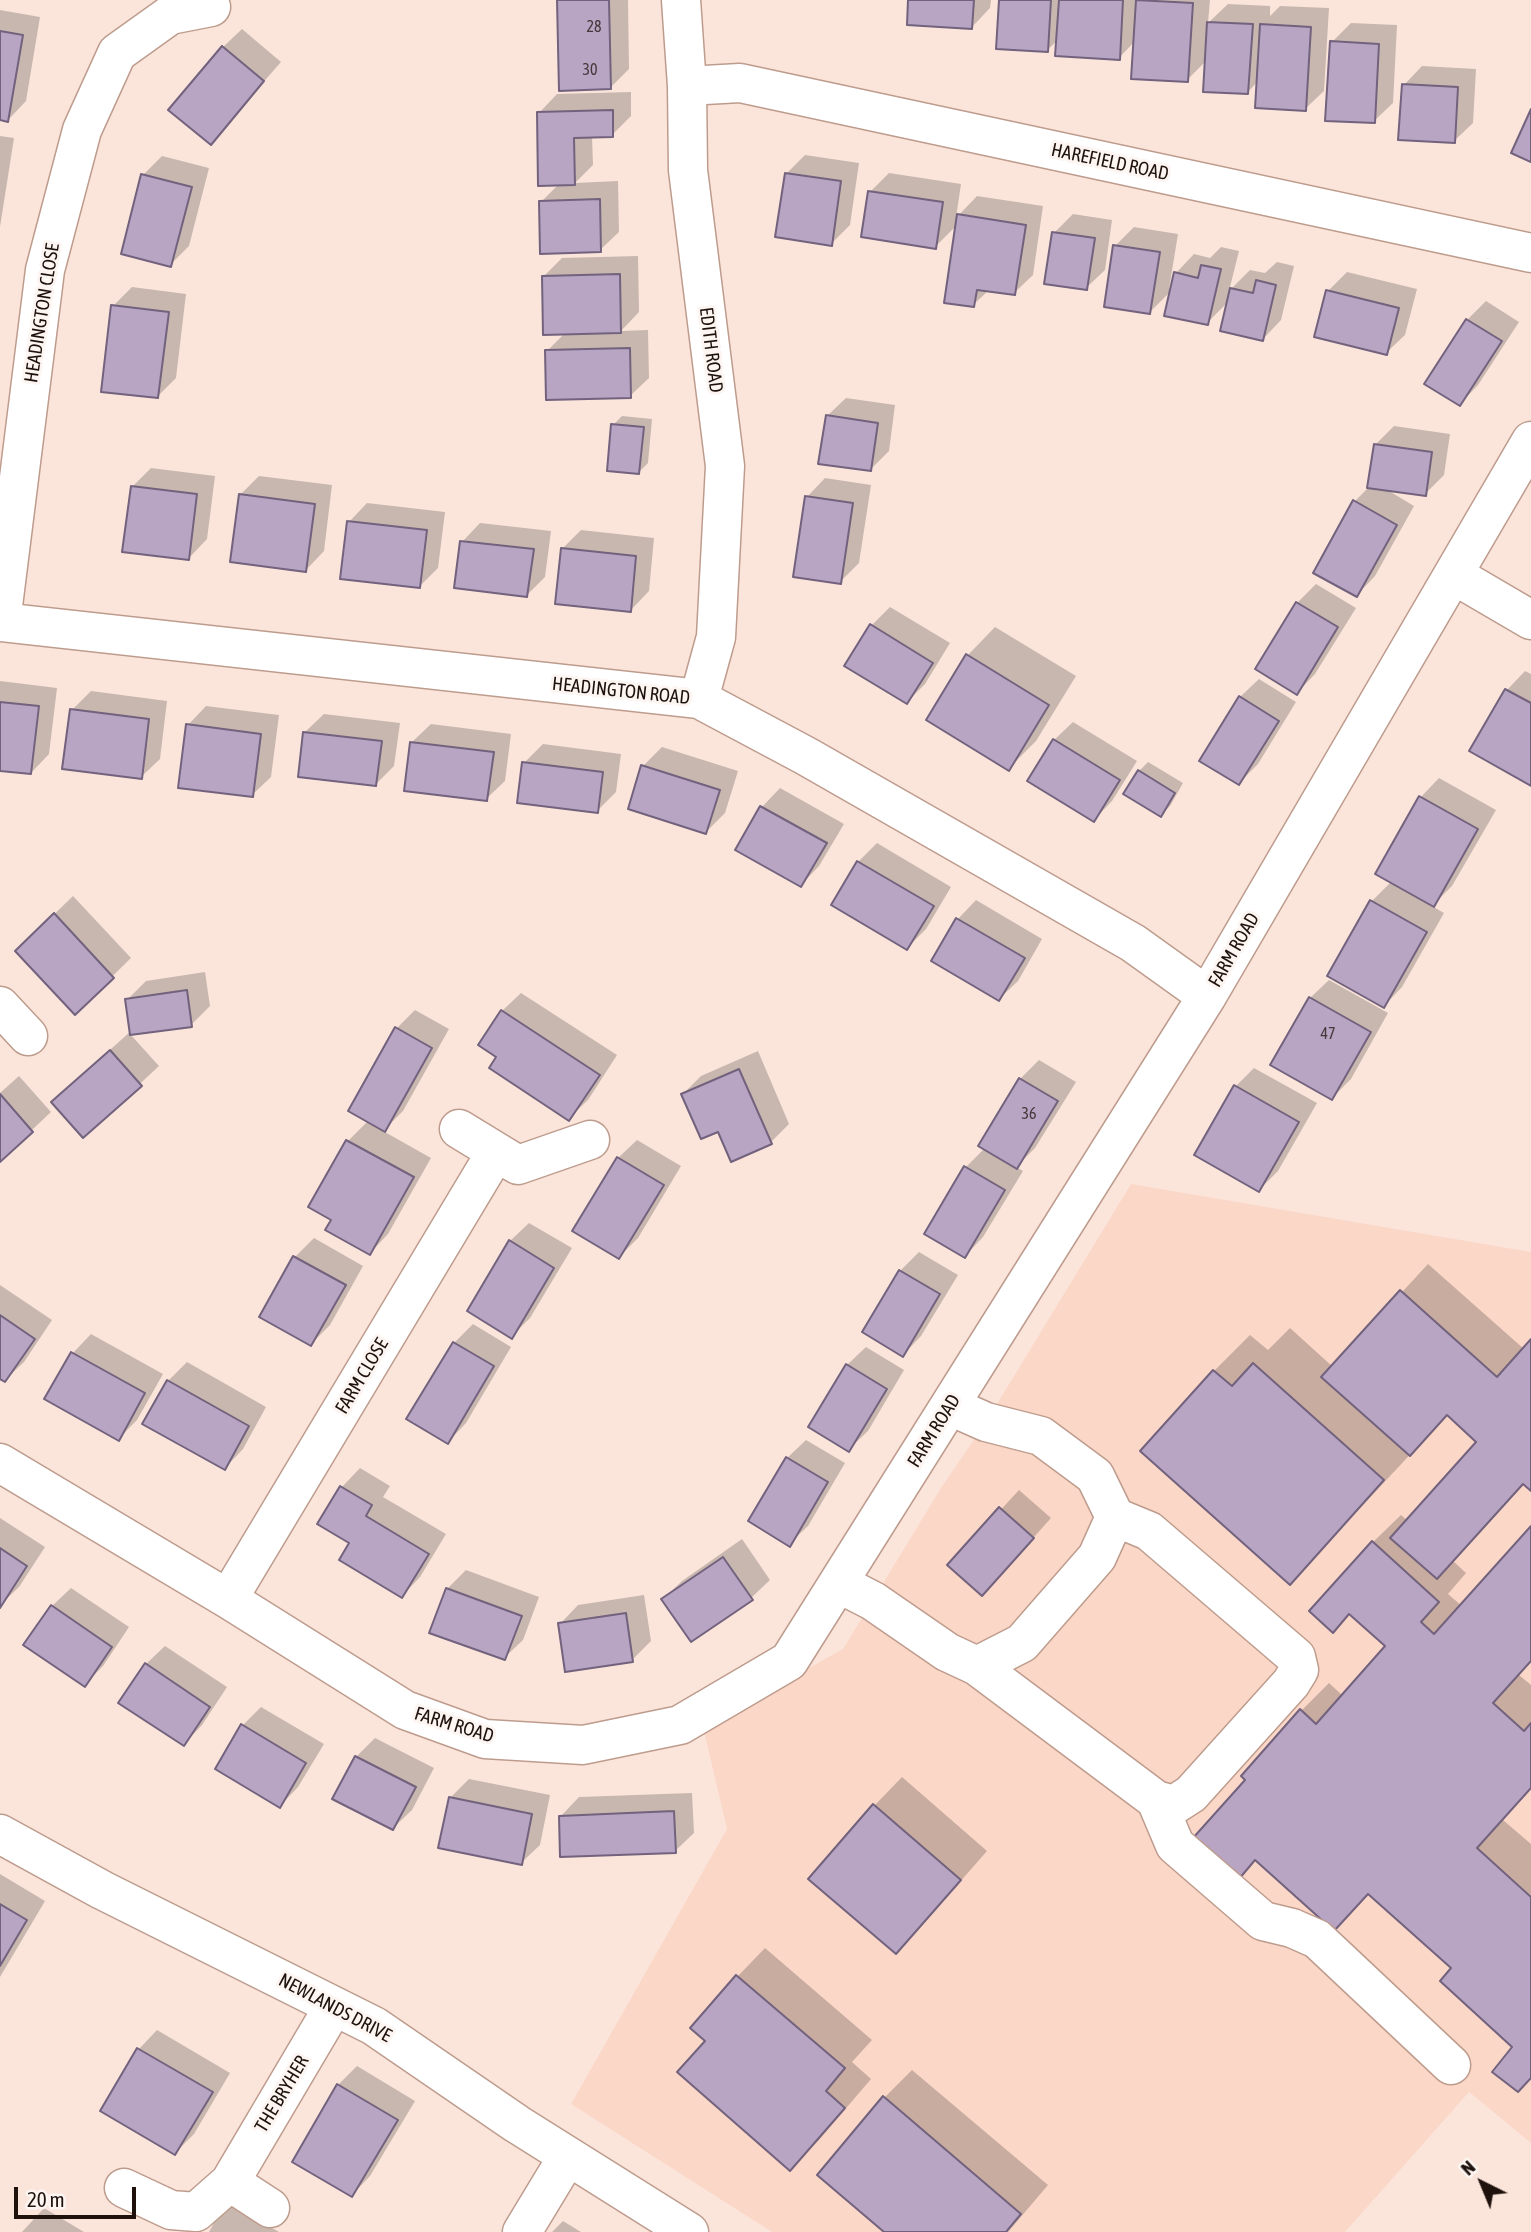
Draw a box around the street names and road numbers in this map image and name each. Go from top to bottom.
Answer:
street label: HAREFIELD ROAD [1049,138,1171,186]
street label: HEADINGTON CLOSE [20,242,64,384]
street label: EDITH ROAD [694,306,728,394]
street label: HEADINGTON ROAD [551,672,691,710]
street label: FARM ROAD [1204,909,1264,991]
street label: FARM CLOSE [331,1334,393,1418]
street label: FARM ROAD [903,1390,965,1472]
street label: FARM ROAD [412,1702,496,1748]
street label: NEWLANDS DRIVE [275,1969,395,2047]
street label: THE BRYHER [250,2051,314,2137]

